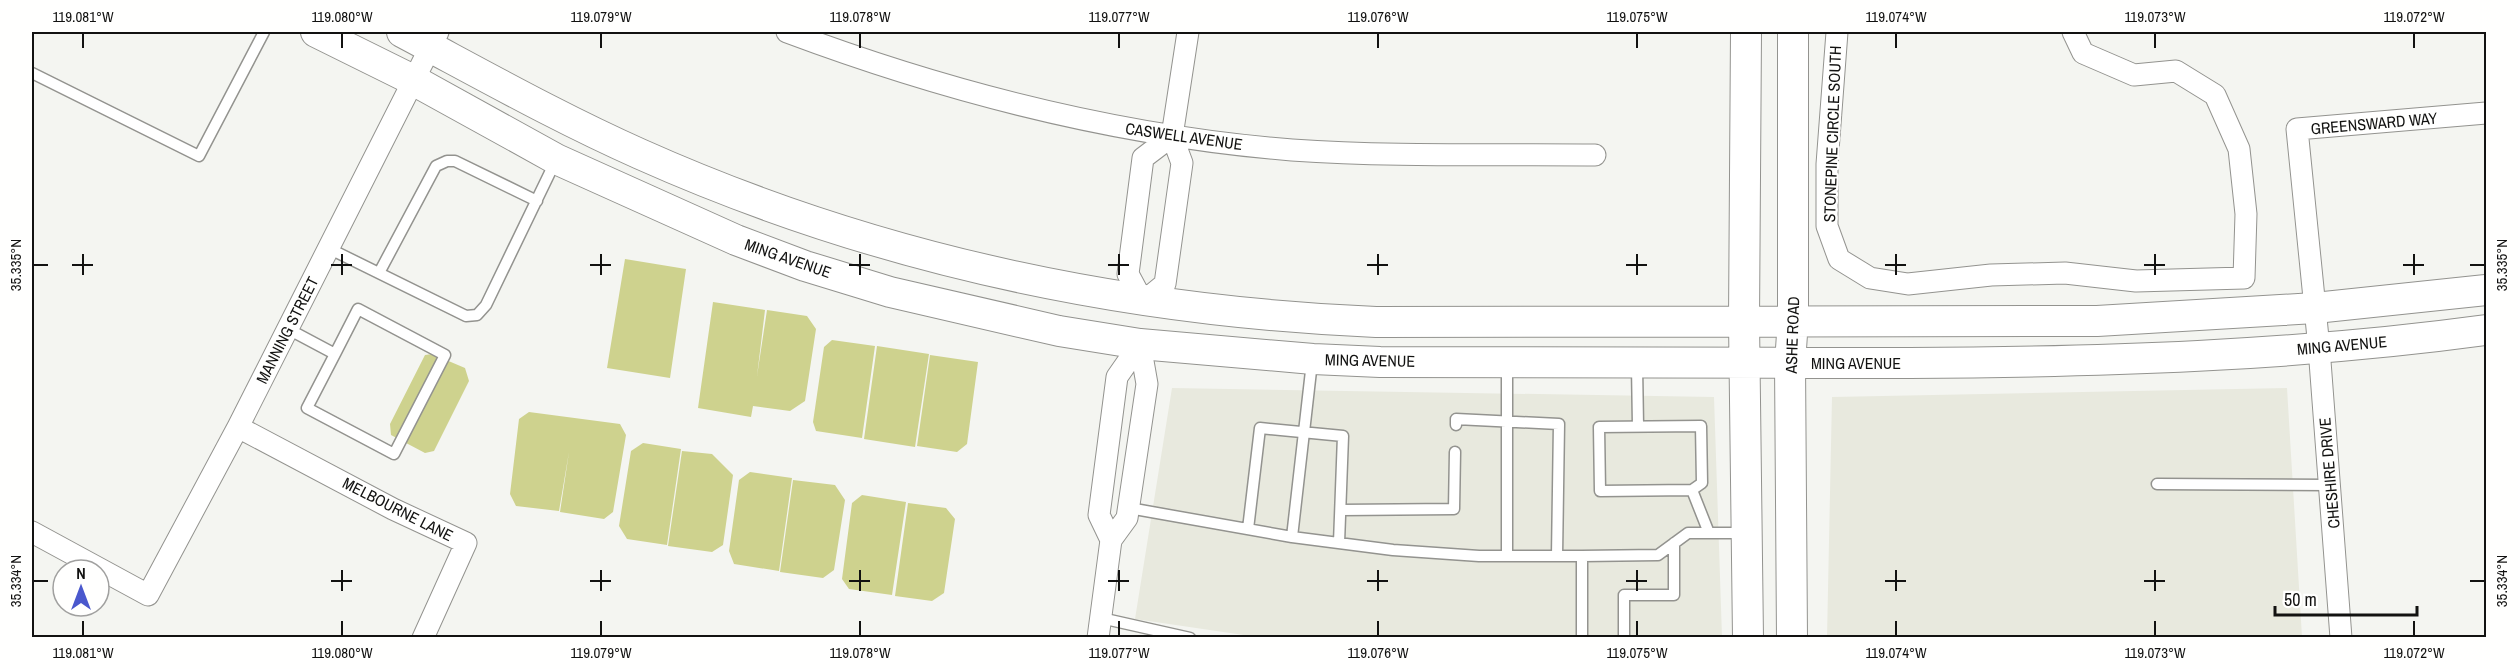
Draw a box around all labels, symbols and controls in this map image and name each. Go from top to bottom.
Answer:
text: 119.081°W [52,6,114,27]
text: 119.080°W [311,6,373,27]
text: 119.079°W [570,6,632,27]
text: 119.078°W [829,6,891,27]
text: 119.077°W [1088,6,1150,27]
text: 119.076°W [1347,6,1409,27]
text: 119.075°W [1606,6,1668,27]
text: 119.074°W [1865,6,1927,27]
text: 119.073°W [2124,6,2186,27]
text: 119.072°W [2383,6,2445,27]
street label: STONEPINE CIRCLE SOUTH [1818,45,1846,223]
street label: GREENSWARD WAY [2310,106,2439,139]
street label: CASWELL AVENUE [1124,117,1244,155]
street label: MING AVENUE [742,233,834,283]
text: 35.335°N [5,239,26,291]
text: 35.335°N [2491,239,2512,291]
street label: MANNING STREET [251,273,323,387]
street label: ASHE ROAD [1780,296,1804,375]
street label: MING AVENUE [2296,330,2388,360]
street label: MING AVENUE [1325,348,1415,372]
street label: MING AVENUE [1811,352,1901,374]
street label: CHESHIRE DRIVE [2313,416,2345,530]
street label: MELBOURNE LANE [339,472,457,546]
text: 35.334°N [5,555,26,607]
text: 35.334°N [2491,555,2512,607]
north arrow [51,558,111,618]
text: N [76,562,86,584]
scale bar [2275,579,2418,617]
text: 50 m [2284,587,2317,612]
text: 119.081°W [52,642,114,663]
text: 119.080°W [311,642,373,663]
text: 119.079°W [570,642,632,663]
text: 119.078°W [829,642,891,663]
text: 119.077°W [1088,642,1150,663]
text: 119.076°W [1347,642,1409,663]
text: 119.075°W [1606,642,1668,663]
text: 119.074°W [1865,642,1927,663]
text: 119.073°W [2124,642,2186,663]
text: 119.072°W [2383,642,2445,663]

